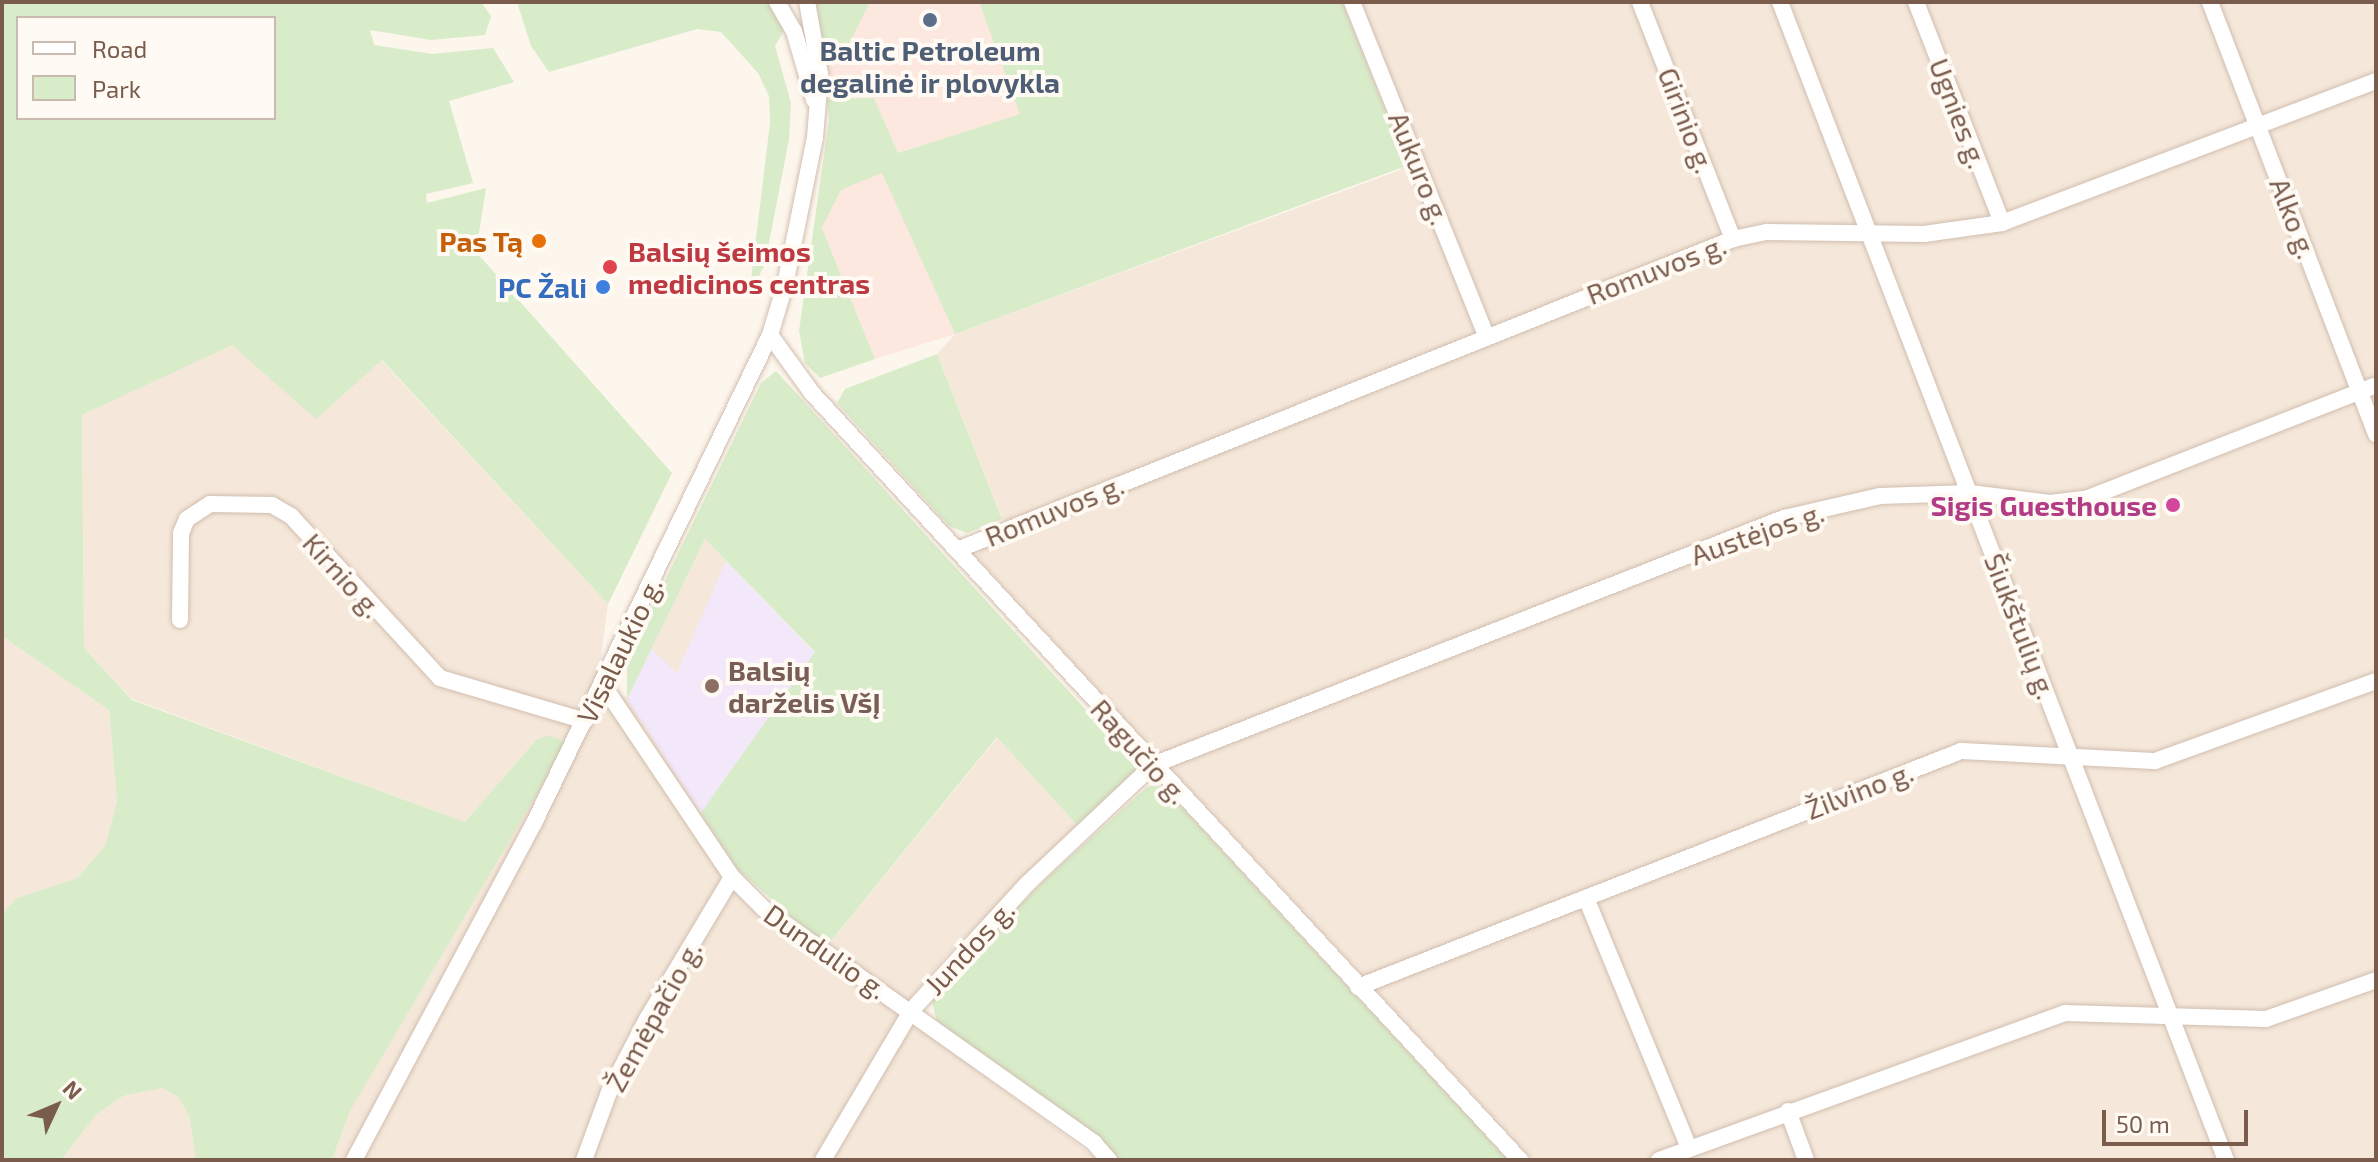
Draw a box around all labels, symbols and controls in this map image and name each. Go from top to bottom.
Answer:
marker: Baltic Petroleum degalinė ir plovykla [921,11,939,29]
legend [16,16,276,120]
place label: Baltic Petroleum degalinė ir plovykla [800,33,1060,99]
text: Road [92,34,147,63]
street label: Ugnies g. [1923,53,1995,173]
street label: Girinio g. [1652,63,1722,177]
text: Park [92,74,141,103]
street label: Aukuro g. [1382,107,1458,229]
street label: Alko g. [2263,173,2325,263]
place label: Pas Tą [439,224,523,258]
street label: Romuvos g. [1582,227,1730,311]
marker: Pas Tą [530,232,548,250]
place label: Balsių šeimos medicinos centras [628,234,870,300]
marker: Balsių šeimos medicinos centras [599,256,621,278]
place label: PC Žali [498,270,587,304]
marker: PC Žali [594,278,612,296]
street label: Romuvos g. [980,467,1128,553]
place label: Sigis Guesthouse [1930,488,2157,522]
street label: Austėjos g. [1686,495,1828,571]
marker: Sigis Guesthouse [2164,496,2182,514]
street label: Kirnio g. [296,526,390,624]
street label: Šiukštulių g. [1978,548,2064,704]
street label: Visalaukio g. [569,571,669,729]
place label: Balsių darželis VšĮ [728,653,881,719]
marker: Balsių darželis VšĮ [703,677,721,695]
street label: Ragučio g. [1084,692,1196,810]
street label: Žilvino g. [1800,754,1918,826]
street label: Jundos g. [917,893,1021,1001]
street label: Dundulio g. [758,896,894,1006]
street label: Žemėpačio g. [598,935,708,1097]
north arrow [16,1066,96,1146]
text: N [58,1075,88,1104]
scale bar [2106,1094,2252,1144]
text: 50 m [2116,1109,2170,1138]

